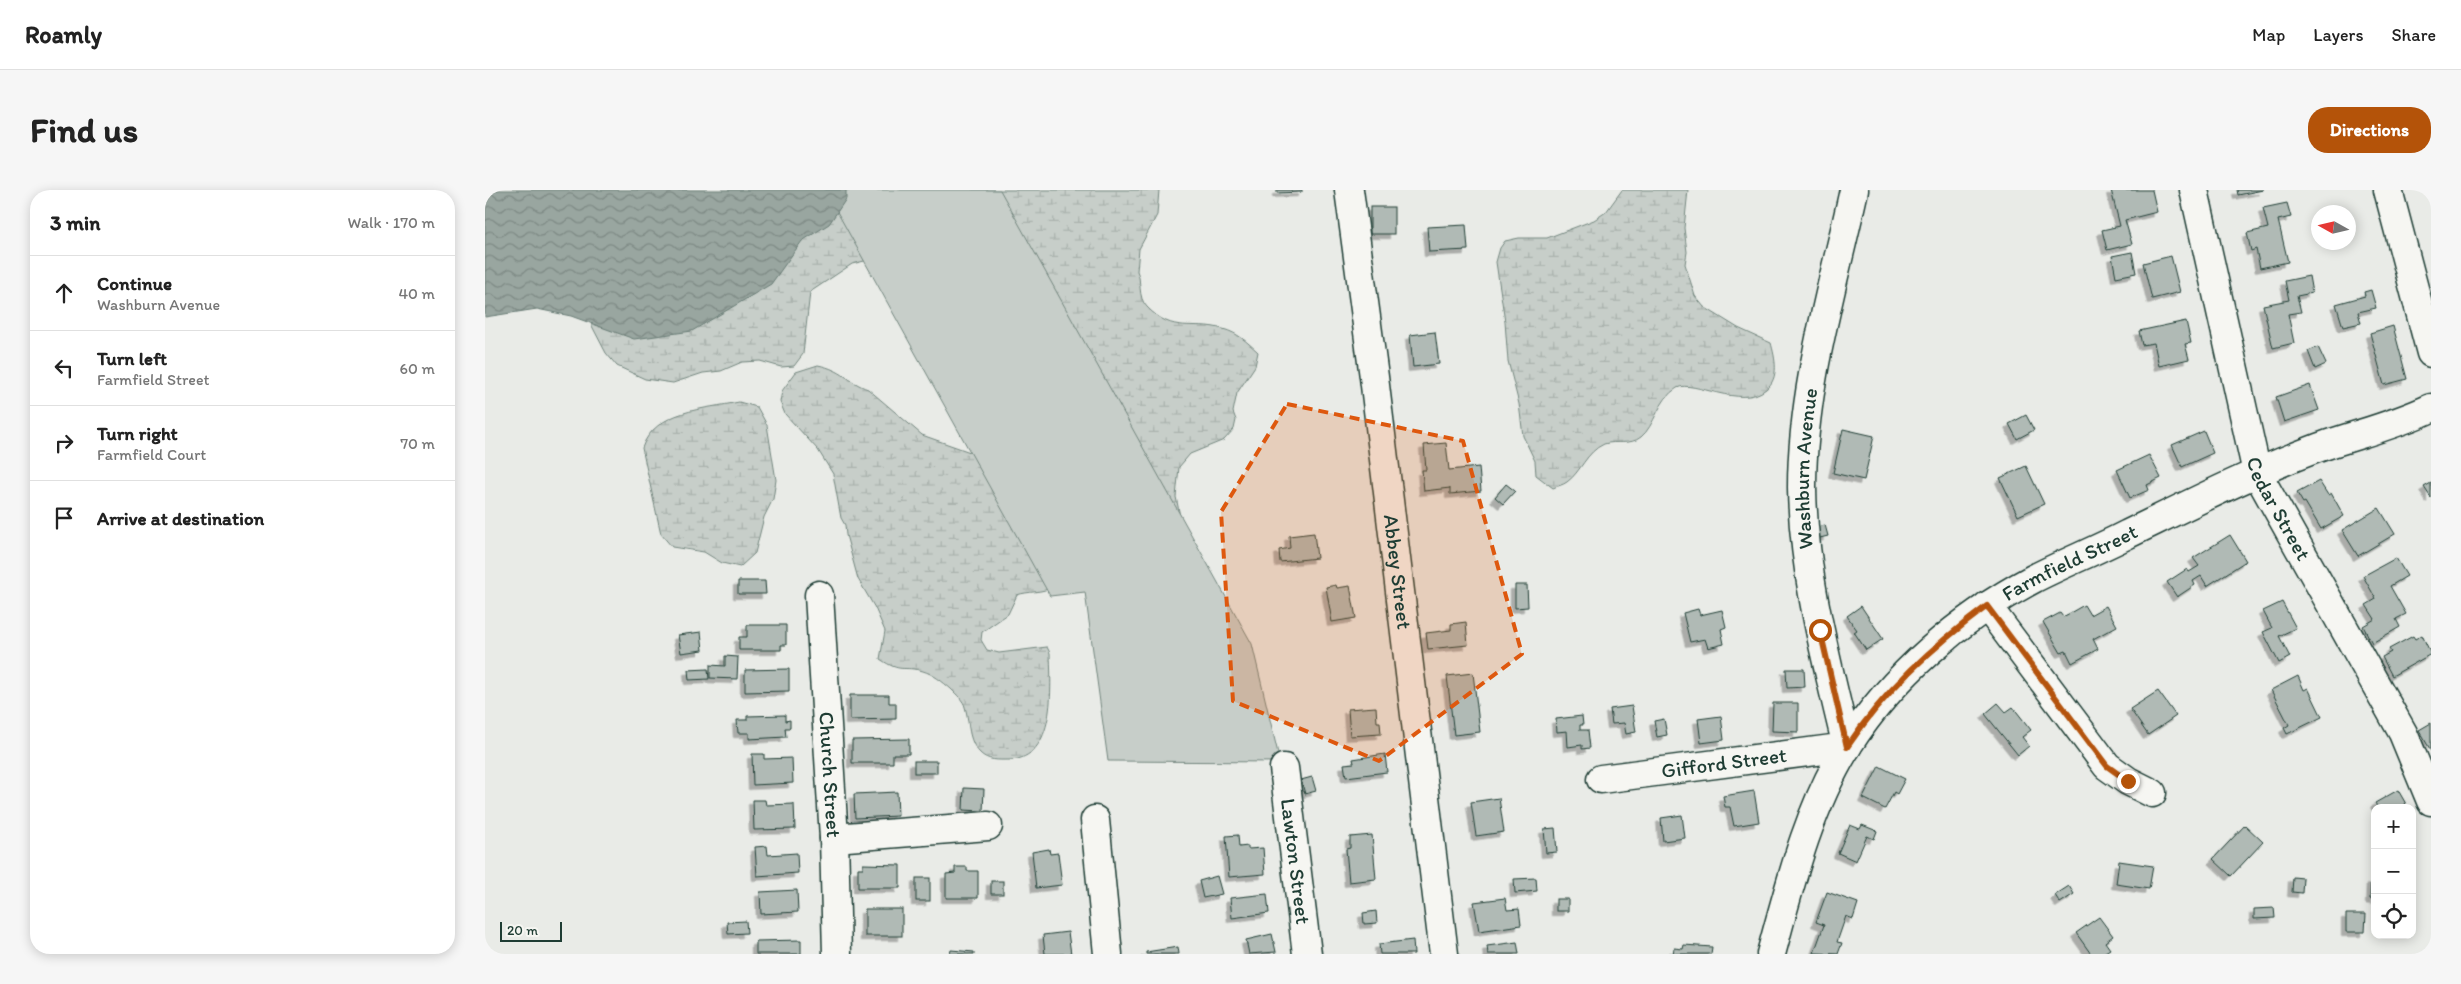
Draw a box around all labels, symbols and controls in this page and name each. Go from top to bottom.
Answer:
text: Roamly [25,20,102,49]
text: Map [2252,24,2285,46]
text: Layers [2313,24,2363,46]
text: Share [2391,24,2436,46]
button: Directions [2308,107,2431,153]
text: Find us [30,109,138,151]
north arrow [2311,205,2356,250]
text: 3 min [50,210,100,235]
text: Walk · 170 m [348,213,435,232]
text: Continue [97,272,172,295]
icon: ahead [50,279,78,307]
text: 40 m [398,284,435,303]
text: Washburn Avenue [97,295,220,314]
text: Turn left [97,347,167,370]
icon: left [50,354,78,382]
text: 60 m [400,359,435,378]
text: Farmfield Street [97,370,210,389]
street label: Washburn Avenue [1789,386,1823,551]
text: Turn right [97,422,178,445]
icon: right [50,429,78,457]
text: 70 m [400,434,435,453]
text: Farmfield Court [97,445,206,464]
street label: Cedar Street [2242,455,2316,565]
icon: arrive [50,504,78,532]
text: Arrive at destination [97,507,264,530]
street label: Abbey Street [1379,513,1418,631]
street label: Farmfield Street [1997,518,2141,606]
route start [1809,619,1832,642]
street label: Church Street [814,711,847,838]
street label: Gifford Street [1660,742,1788,783]
route end [2117,770,2140,793]
street label: Lawton Street [1276,797,1316,926]
map controls [2371,804,2416,939]
button: + [2371,804,2416,849]
button: − [2371,849,2416,894]
button: locate [2371,894,2416,939]
scale bar [500,919,563,942]
text: 20 m [507,922,538,939]

